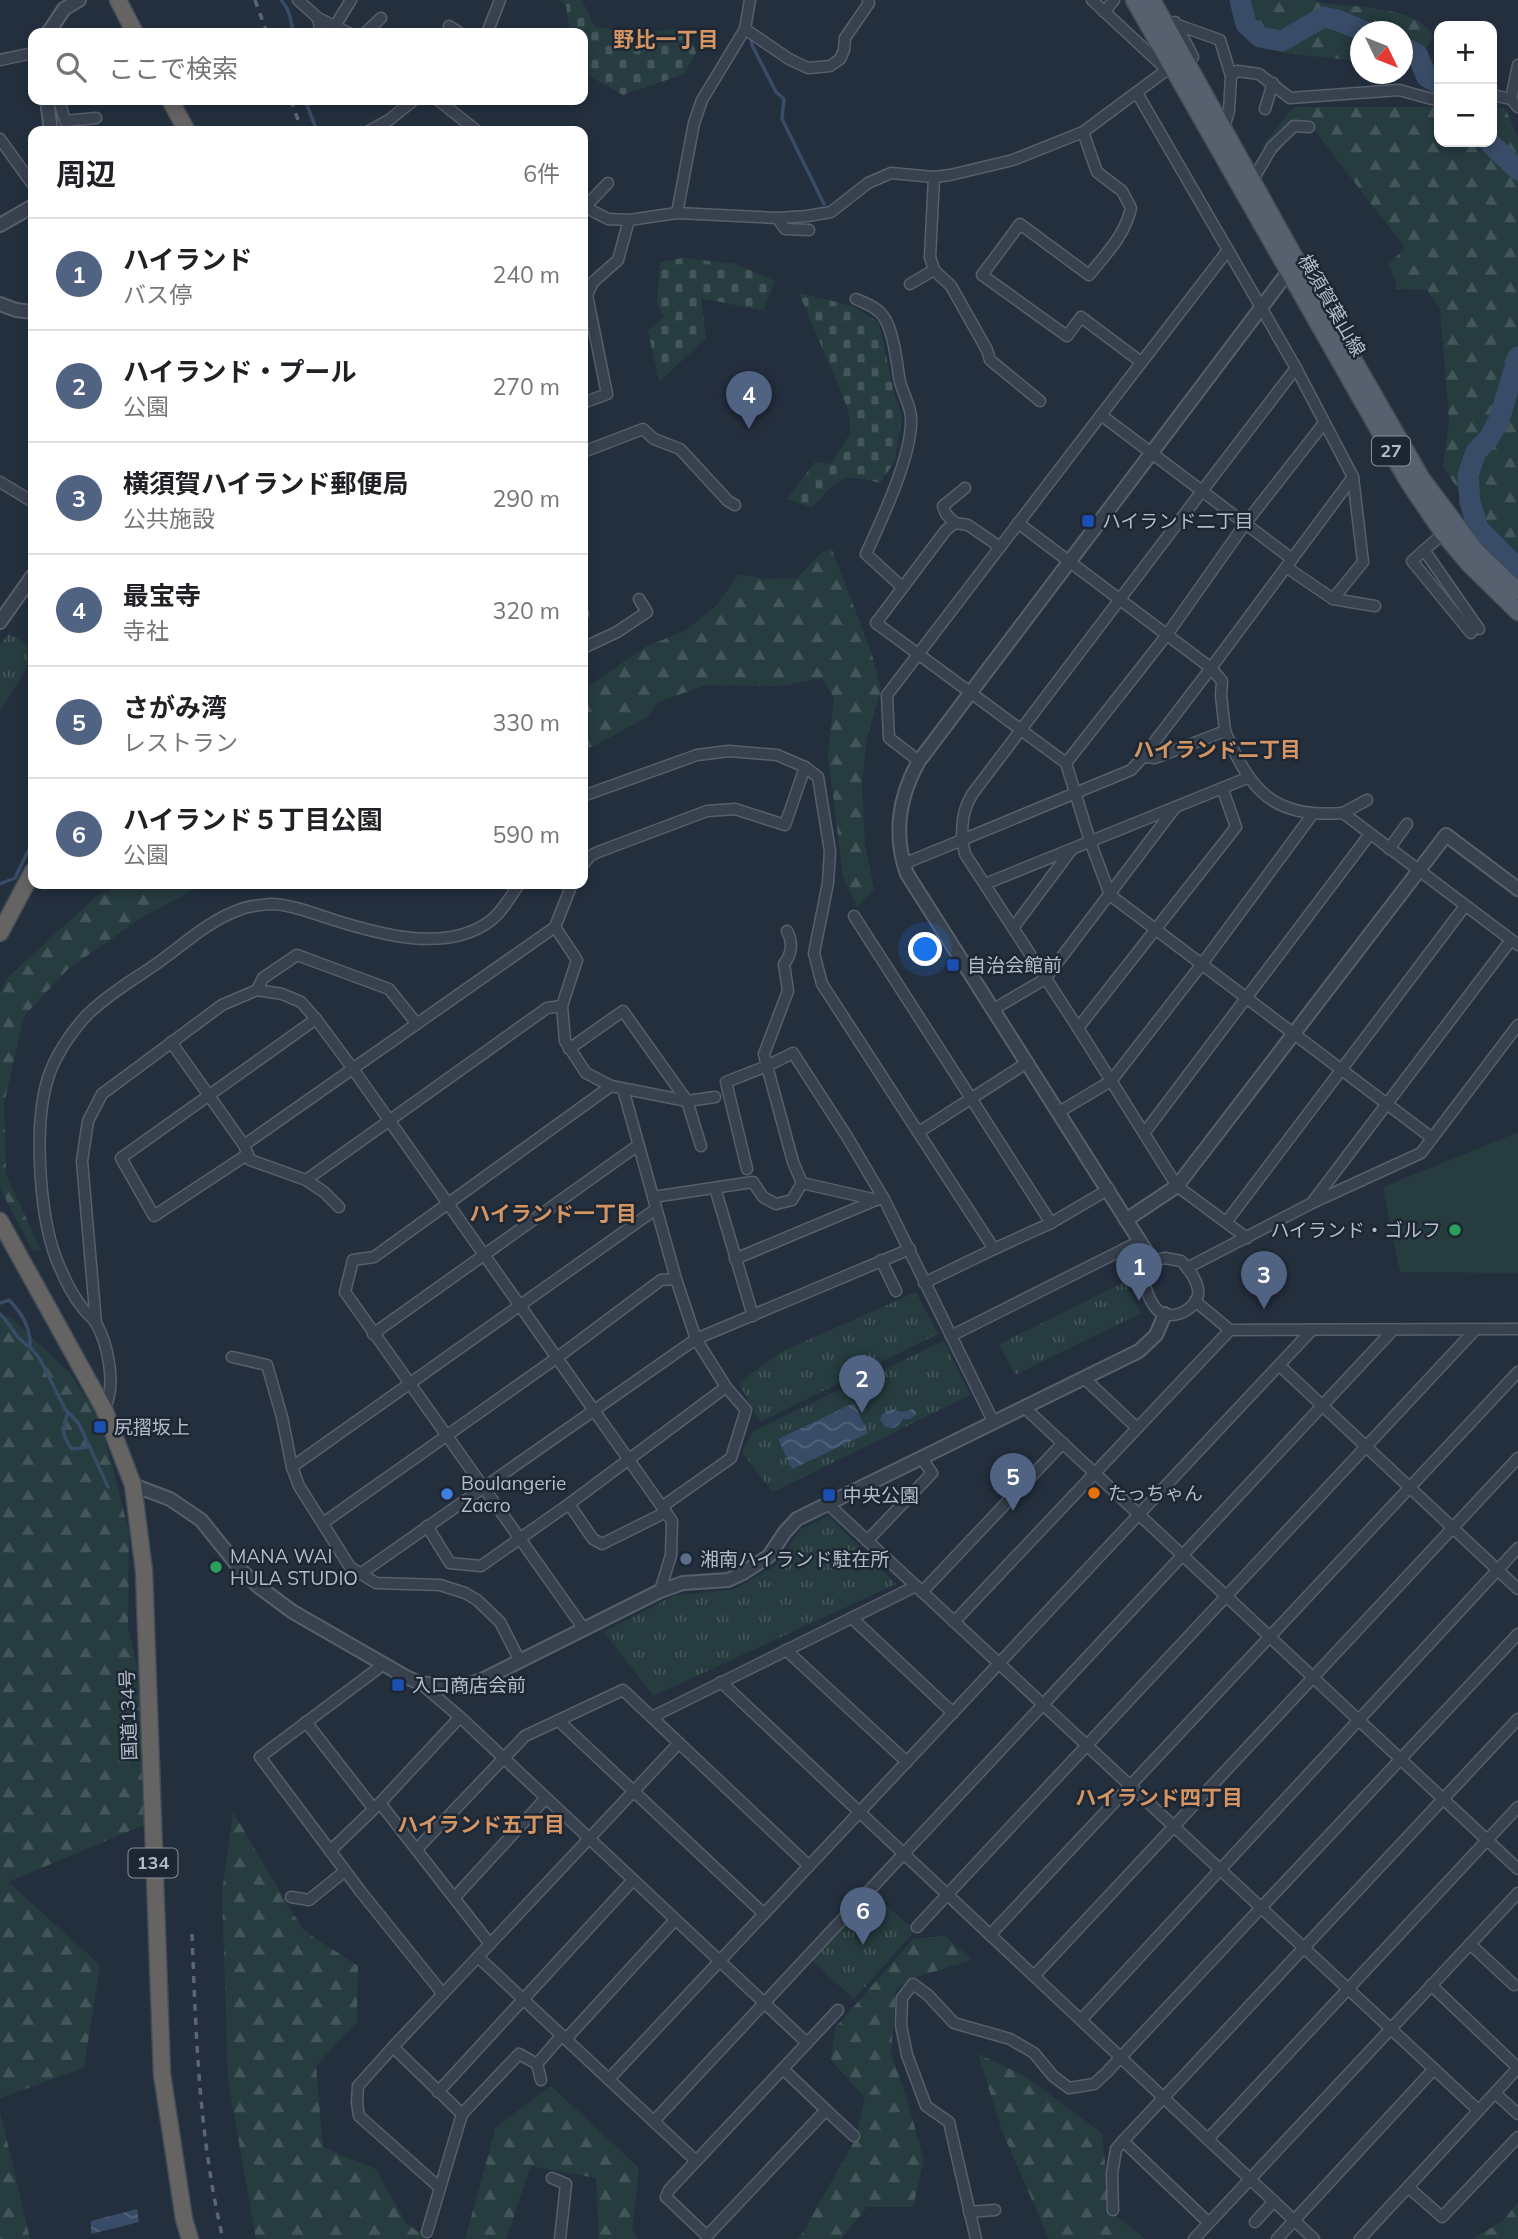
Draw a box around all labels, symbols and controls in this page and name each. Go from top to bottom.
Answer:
north arrow [1350,21,1413,84]
map controls [1434,21,1497,147]
button: + [1434,21,1497,84]
district label: 野比一丁目 [614,26,719,52]
search box [28,28,588,105]
icon: search [52,48,90,86]
text: ここで検索 [108,52,238,85]
button: − [1434,84,1497,147]
text: 周辺 [56,155,116,193]
text: 6件 [523,159,560,188]
text: ハイランド [123,243,252,276]
street label: 横須賀葉山線 [1293,250,1371,360]
text: 1 [72,260,86,289]
text: 240 m [492,260,560,289]
text: バス停 [123,280,192,309]
text: ハイランド・プール [123,355,356,388]
pin: 4 [726,371,772,429]
text: 2 [72,372,86,401]
text: 270 m [492,372,560,401]
text: 公園 [123,392,169,421]
road number: 27 [1372,436,1410,466]
text: 横須賀ハイランド郵便局 [123,467,408,500]
text: 3 [72,484,86,513]
text: 290 m [492,484,560,513]
text: 公共施設 [123,504,215,533]
place label: ハイランド二丁目 [1102,509,1254,533]
marker: ハイランド二丁目 [1080,513,1096,529]
text: 最宝寺 [123,579,201,612]
text: 4 [72,596,86,625]
text: 320 m [492,596,560,625]
text: 寺社 [123,616,169,645]
text: さがみ湾 [123,691,227,724]
text: 5 [72,708,86,737]
text: 330 m [492,708,560,737]
text: レストラン [123,728,238,757]
district label: ハイランド二丁目 [1133,736,1301,762]
text: ハイランド５丁目公園 [123,803,382,836]
text: 6 [72,820,86,849]
text: 590 m [492,820,560,849]
text: 公園 [123,840,169,869]
your location [908,932,942,966]
place label: 自治会館前 [967,953,1062,977]
marker: 自治会館前 [945,957,961,973]
district label: ハイランド一丁目 [469,1200,637,1226]
place label: ハイランド・ゴルフ [1270,1218,1441,1242]
marker: ハイランド・ゴルフ [1447,1222,1463,1238]
pin: 1 [1116,1243,1162,1301]
pin: 3 [1241,1251,1287,1309]
pin: 2 [839,1355,885,1413]
place label: 尻摺坂上 [114,1415,190,1439]
marker: 尻摺坂上 [92,1419,108,1435]
pin: 5 [990,1453,1036,1511]
place label: Boulangerie Zacro [461,1471,566,1517]
place label: たっちゃん [1108,1481,1203,1505]
place label: 中央公園 [843,1483,919,1507]
marker: たっちゃん [1086,1485,1102,1501]
marker: Boulangerie Zacro [439,1486,455,1502]
marker: 中央公園 [821,1487,837,1503]
place label: MANA WAI HULA STUDIO [230,1544,358,1590]
place label: 湘南ハイランド駐在所 [700,1547,890,1571]
marker: 湘南ハイランド駐在所 [678,1551,694,1567]
marker: MANA WAI HULA STUDIO [208,1559,224,1575]
street label: 国道134号 [114,1669,142,1761]
place label: 入口商店会前 [412,1673,526,1697]
marker: 入口商店会前 [390,1677,406,1693]
district label: ハイランド四丁目 [1075,1784,1243,1810]
district label: ハイランド五丁目 [397,1811,565,1837]
road number: 134 [128,1849,178,1878]
pin: 6 [840,1887,886,1945]

